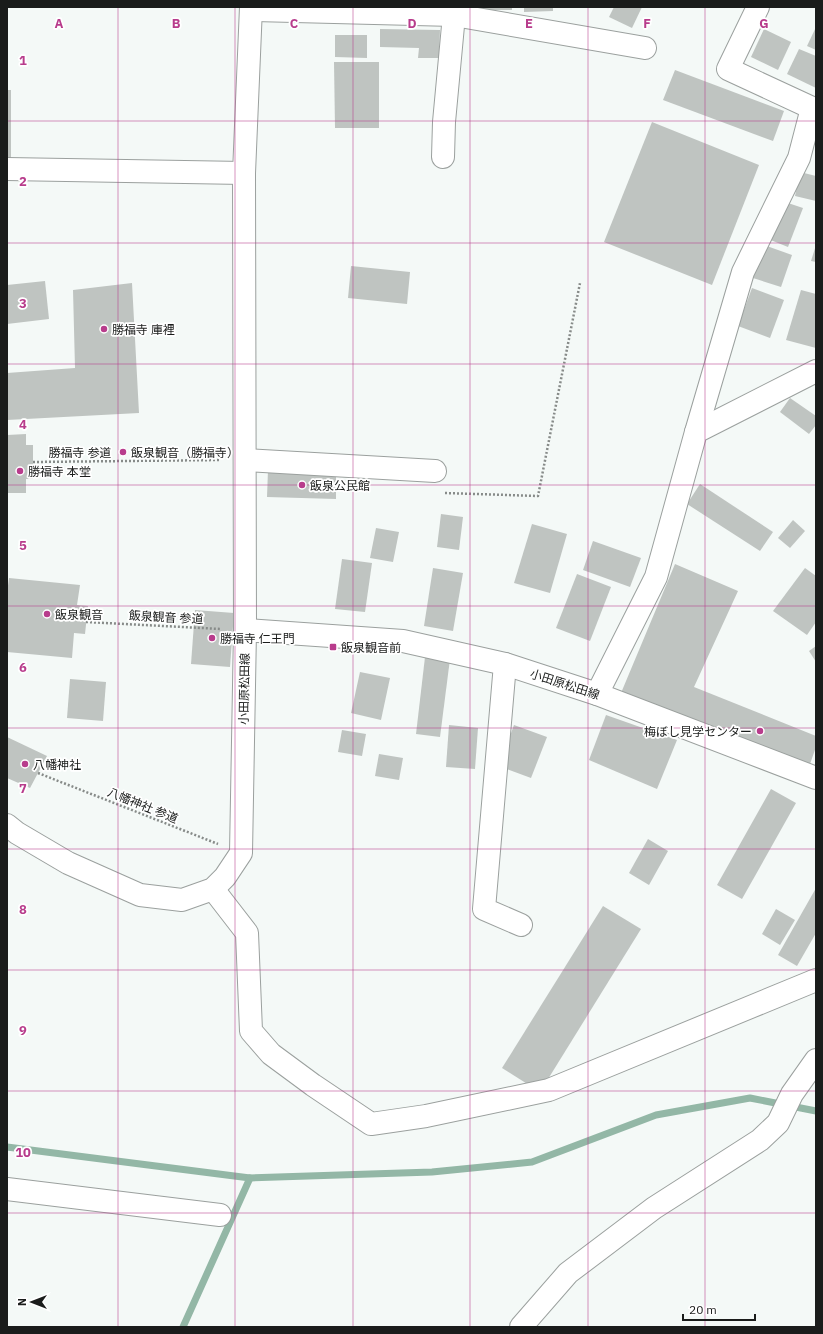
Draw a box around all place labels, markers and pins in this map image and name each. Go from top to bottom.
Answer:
place label: 勝福寺 庫裡 [112,322,175,337]
marker: 勝福寺 庫裡 [99,324,109,334]
place label: 飯泉観音（勝福寺） [131,445,239,460]
marker: 飯泉観音（勝福寺） [118,447,128,457]
place label: 勝福寺 本堂 [28,464,91,479]
marker: 勝福寺 本堂 [15,466,25,476]
place label: 飯泉公民館 [310,478,370,493]
marker: 飯泉公民館 [297,480,307,490]
place label: 飯泉観音 [55,607,103,622]
marker: 飯泉観音 [42,609,52,619]
place label: 勝福寺 仁王門 [220,631,295,646]
marker: 勝福寺 仁王門 [207,633,217,643]
place label: 飯泉観音前 [341,640,401,655]
marker: 飯泉観音前 [328,642,338,652]
place label: 梅ぼし見学センター [644,724,752,739]
marker: 梅ぼし見学センター [755,726,765,736]
place label: 八幡神社 [33,757,81,772]
marker: 八幡神社 [20,759,30,769]

